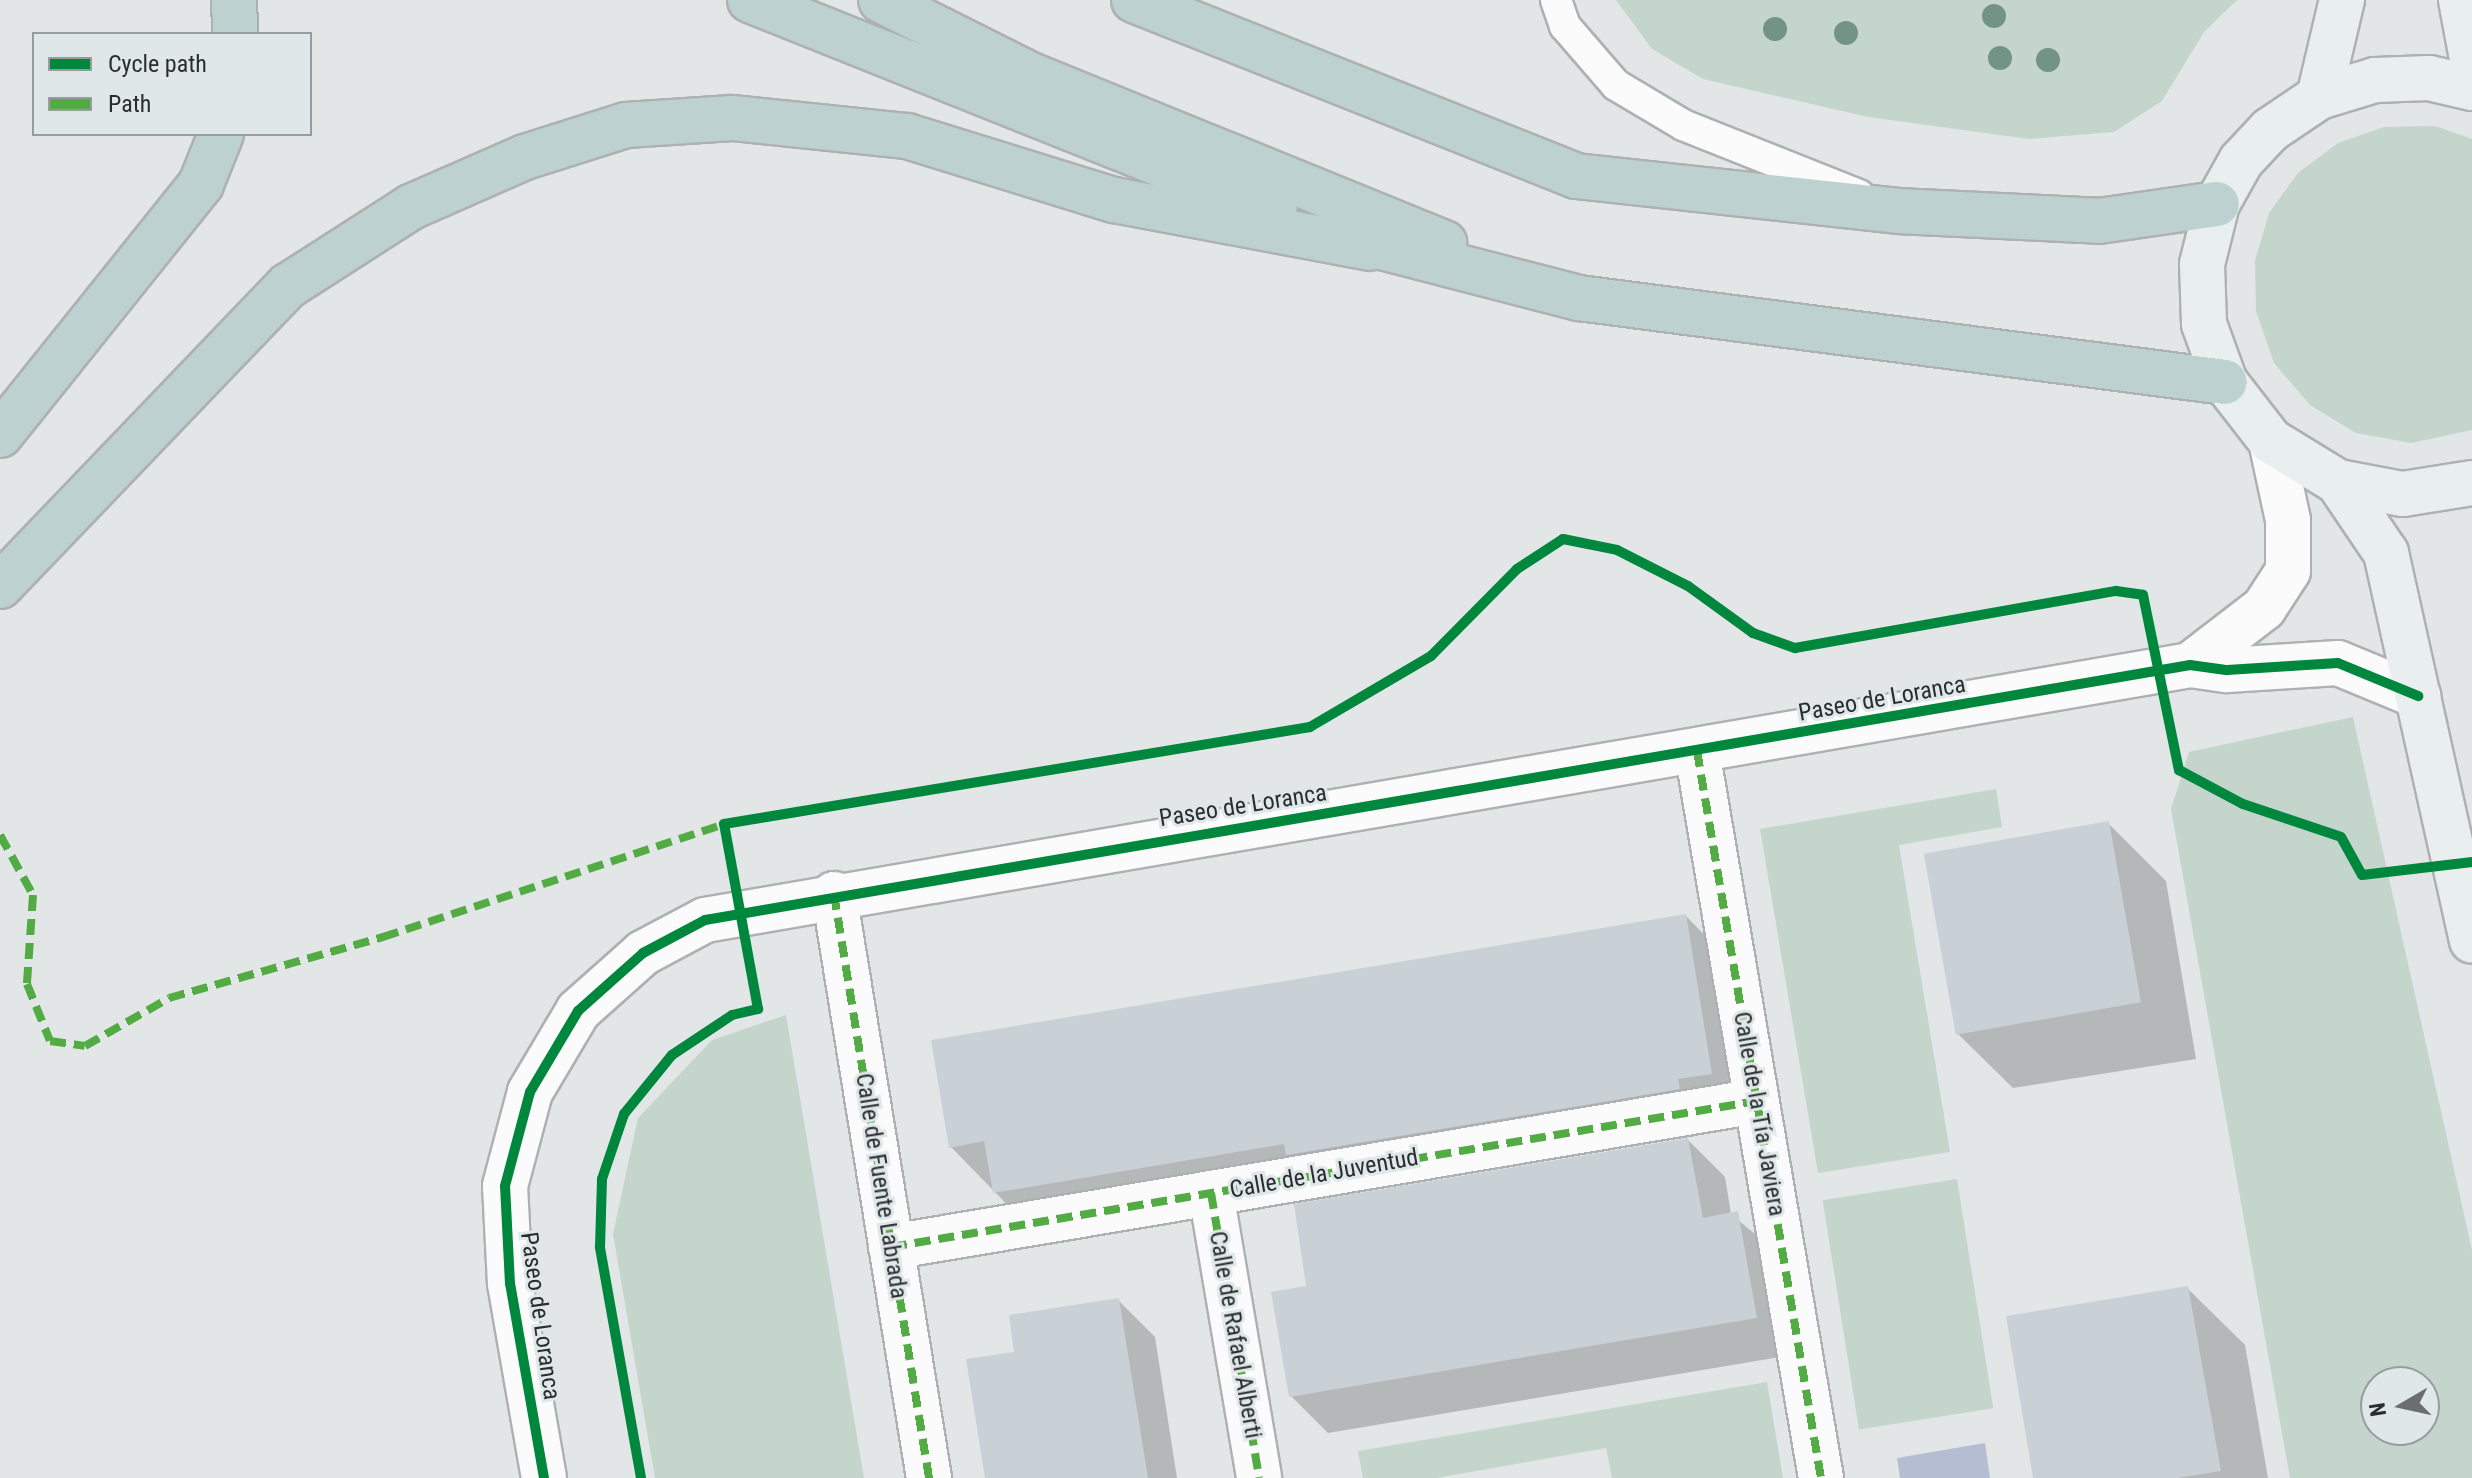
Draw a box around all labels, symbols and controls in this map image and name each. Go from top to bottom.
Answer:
legend [32,32,312,136]
text: Cycle path [108,50,207,78]
text: Path [108,90,151,118]
street label: Paseo de Loranca [1796,670,1968,728]
street label: Paseo de Loranca [1157,779,1329,833]
street label: Calle de la Tía Javiera [1727,1009,1791,1219]
street label: Calle de Fuente Labrada [849,1071,913,1301]
street label: Calle de la Juventud [1228,1143,1420,1205]
street label: Calle de Rafael Alberti [1203,1229,1267,1441]
street label: Paseo de Loranca [514,1230,566,1402]
north arrow [2360,1366,2440,1446]
text: N [2364,1401,2391,1418]

